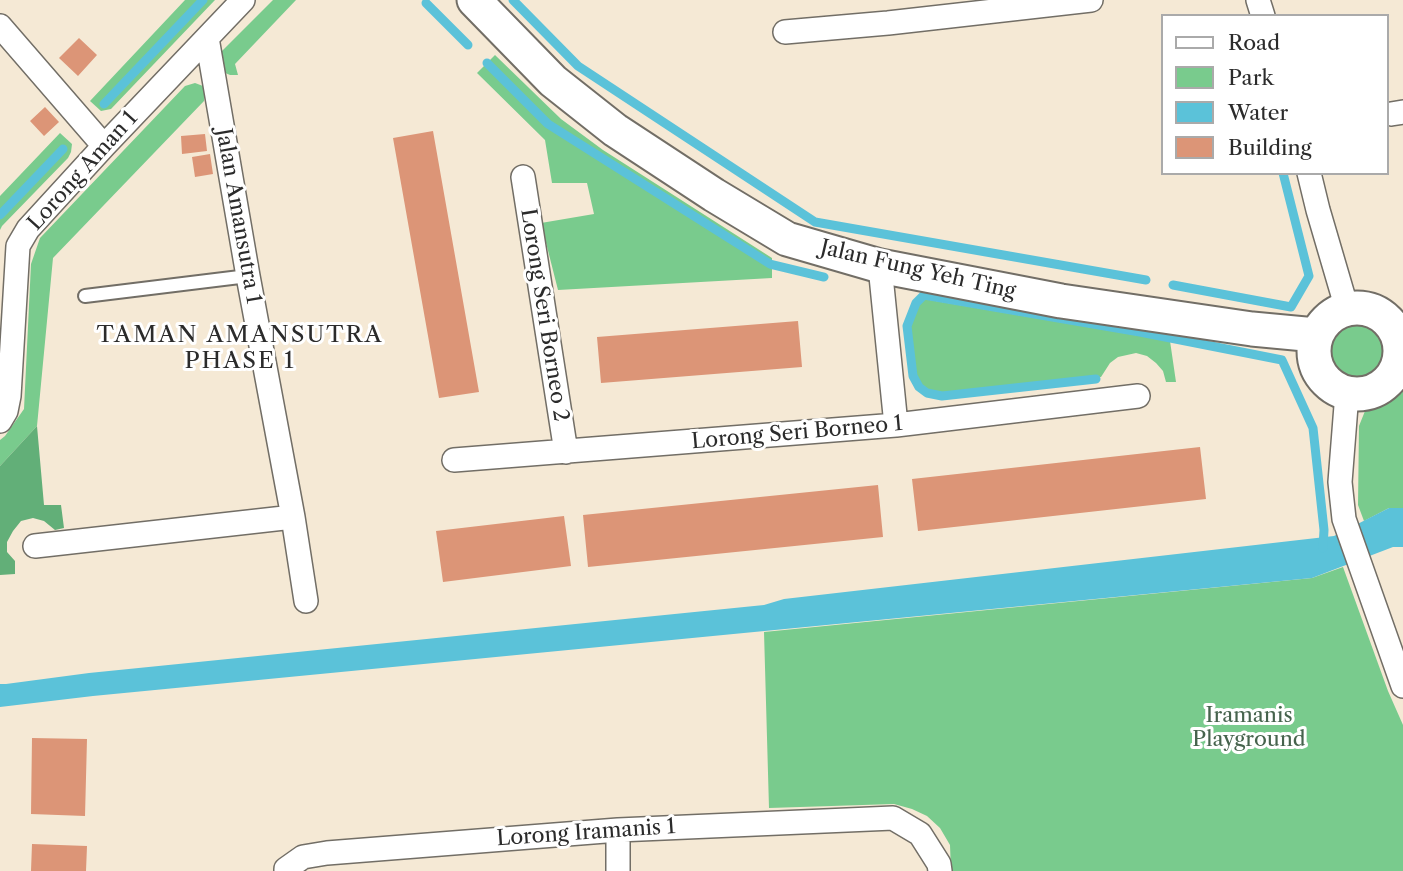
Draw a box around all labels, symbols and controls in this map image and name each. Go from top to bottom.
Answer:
legend [1162,14,1389,175]
text: Road [1228,30,1280,55]
text: Park [1228,65,1274,90]
text: Water [1228,100,1288,125]
street label: Lorong Aman 1 [23,106,143,236]
street label: Jalan Amansutra 1 [210,126,266,306]
text: Building [1228,135,1312,160]
street label: Lorong Seri Borneo 2 [515,207,573,423]
street label: Jalan Fung Yeh Ting [818,235,1018,305]
district label: TAMAN AMANSUTRA PHASE 1 [98,321,382,375]
street label: Lorong Seri Borneo 1 [690,411,904,455]
park label: Iramanis Playground [1192,703,1306,753]
street label: Lorong Iramanis 1 [496,814,676,852]

